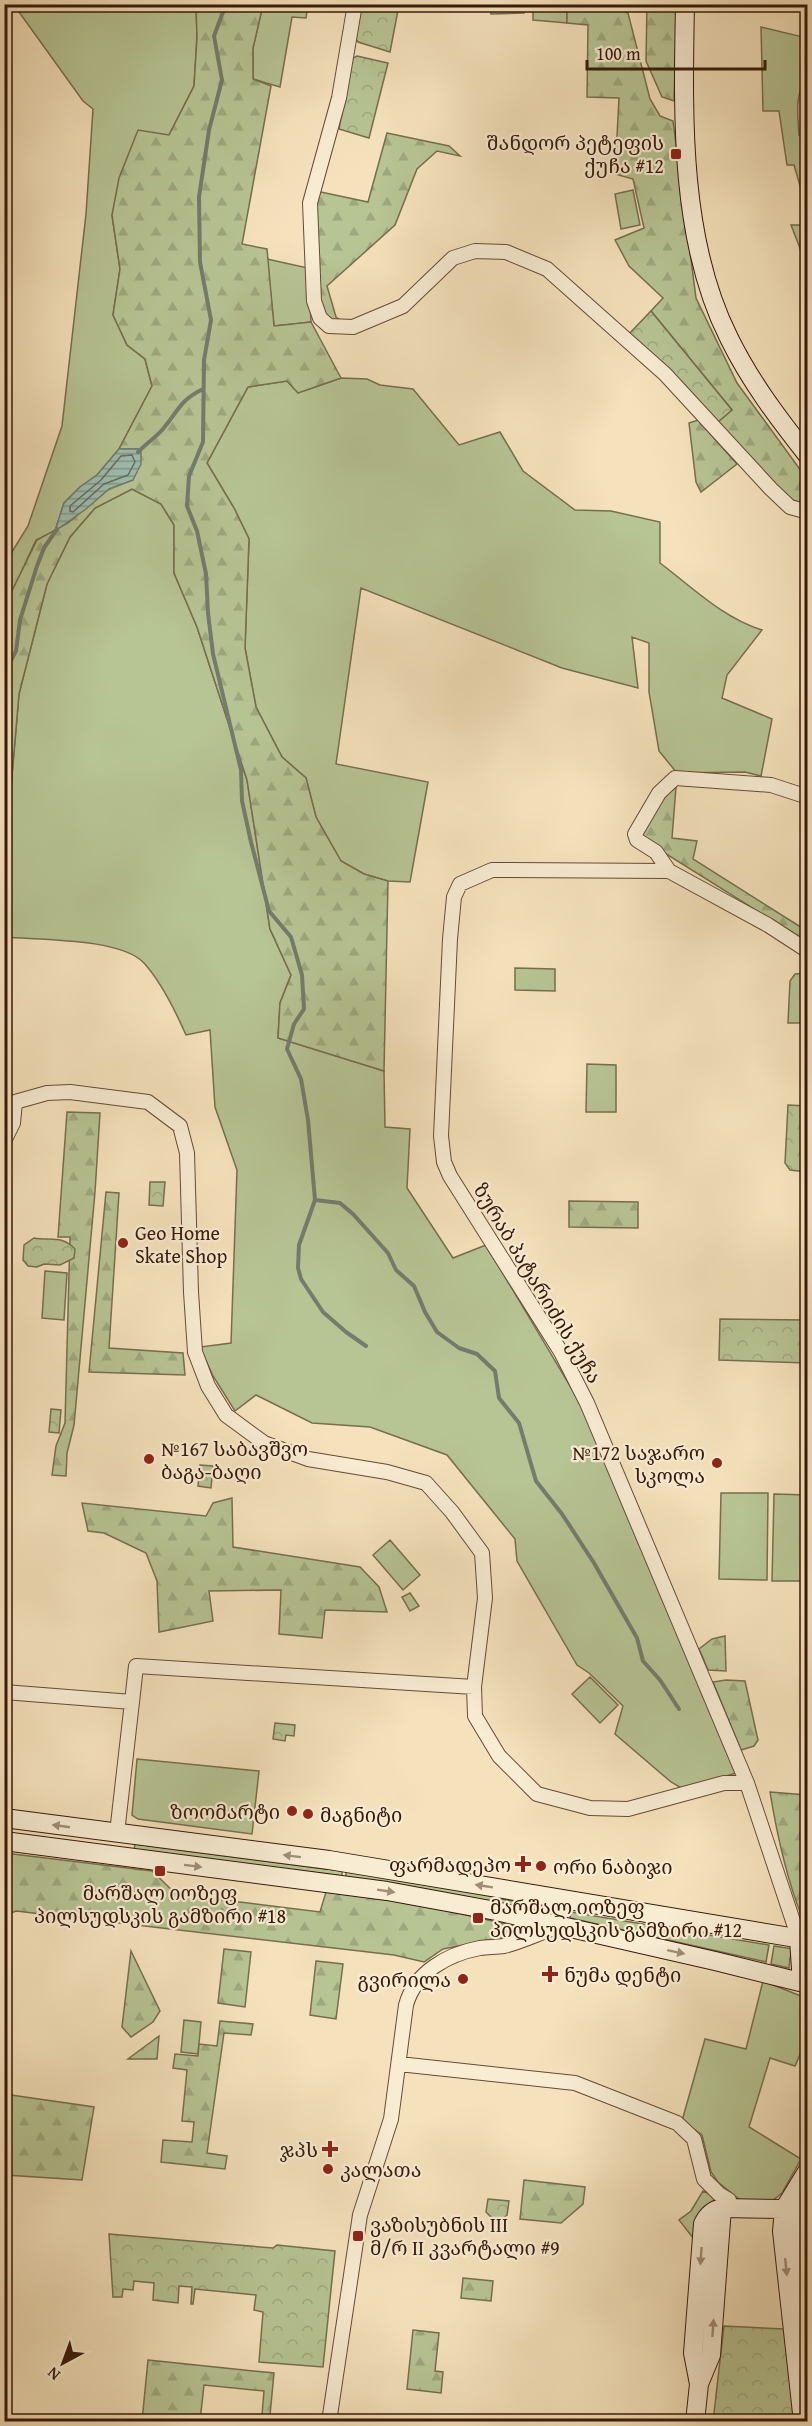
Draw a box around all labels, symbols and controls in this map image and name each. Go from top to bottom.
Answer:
scale bar [587,33,766,71]
text: 100 m [596,40,641,67]
place label: შანდორ პეტეფის ქუჩა #12 [487,128,664,180]
marker: შანდორ პეტეფის ქუჩა #12 [669,147,683,161]
street label: ზურაბ პატარიძის ქუჩა [467,1178,609,1388]
place label: Geo Home Skate Shop [135,1218,227,1270]
marker: Geo Home Skate Shop [116,1236,130,1250]
place label: №167 საბავშვო ბაგა-ბაღი [161,1434,308,1486]
place label: №172 საჯარო სკოლა [572,1438,705,1490]
marker: №167 საბავშვო ბაგა-ბაღი [142,1452,156,1466]
marker: №172 საჯარო სკოლა [710,1456,724,1470]
place label: ზოომარტი [170,1797,280,1826]
place label: მაგნიტი [320,1800,402,1829]
marker: ზოომარტი [285,1804,299,1818]
marker: მაგნიტი [301,1807,315,1821]
one-way arrow [51,1821,70,1830]
place label: ფარმადეპო [389,1850,511,1879]
one-way arrow [282,1851,301,1860]
place label: ორი ნაბიჯი [553,1852,673,1881]
marker: ფარმადეპო [516,1857,530,1871]
marker: ორი ნაბიჯი [534,1859,548,1873]
one-way arrow [183,1861,202,1870]
marker: მარშალ იოზეფ პილსუდსკის გამზირი #18 [153,1864,167,1878]
place label: მარშალ იოზეფ პილსუდსკის გამზირი #18 [34,1878,286,1930]
one-way arrow [475,1881,494,1890]
one-way arrow [377,1886,396,1895]
place label: მარშალ იოზეფ პილსუდსკის გამზირი #12 [490,1892,742,1944]
marker: მარშალ იოზეფ პილსუდსკის გამზირი #12 [471,1911,485,1925]
one-way arrow [666,1948,685,1957]
place label: ნუმა დენტი [564,1960,681,1989]
place label: გვირილა [357,1965,451,1994]
marker: ნუმა დენტი [541,1965,559,1983]
marker: გვირილა [456,1972,470,1986]
place label: ჯპს [280,2135,318,2164]
marker: ჯპს [323,2142,337,2156]
place label: კალათა [340,2155,421,2184]
marker: კალათა [321,2162,335,2176]
place label: ვაზისუბნის III მ/რ II კვარტალი #9 [370,2210,560,2262]
marker: ვაზისუბნის III მ/რ II კვარტალი #9 [351,2229,365,2243]
one-way arrow [696,2247,706,2266]
one-way arrow [781,2258,791,2277]
one-way arrow [709,2319,718,2338]
north arrow [33,2333,93,2393]
text: N [41,2362,65,2387]

